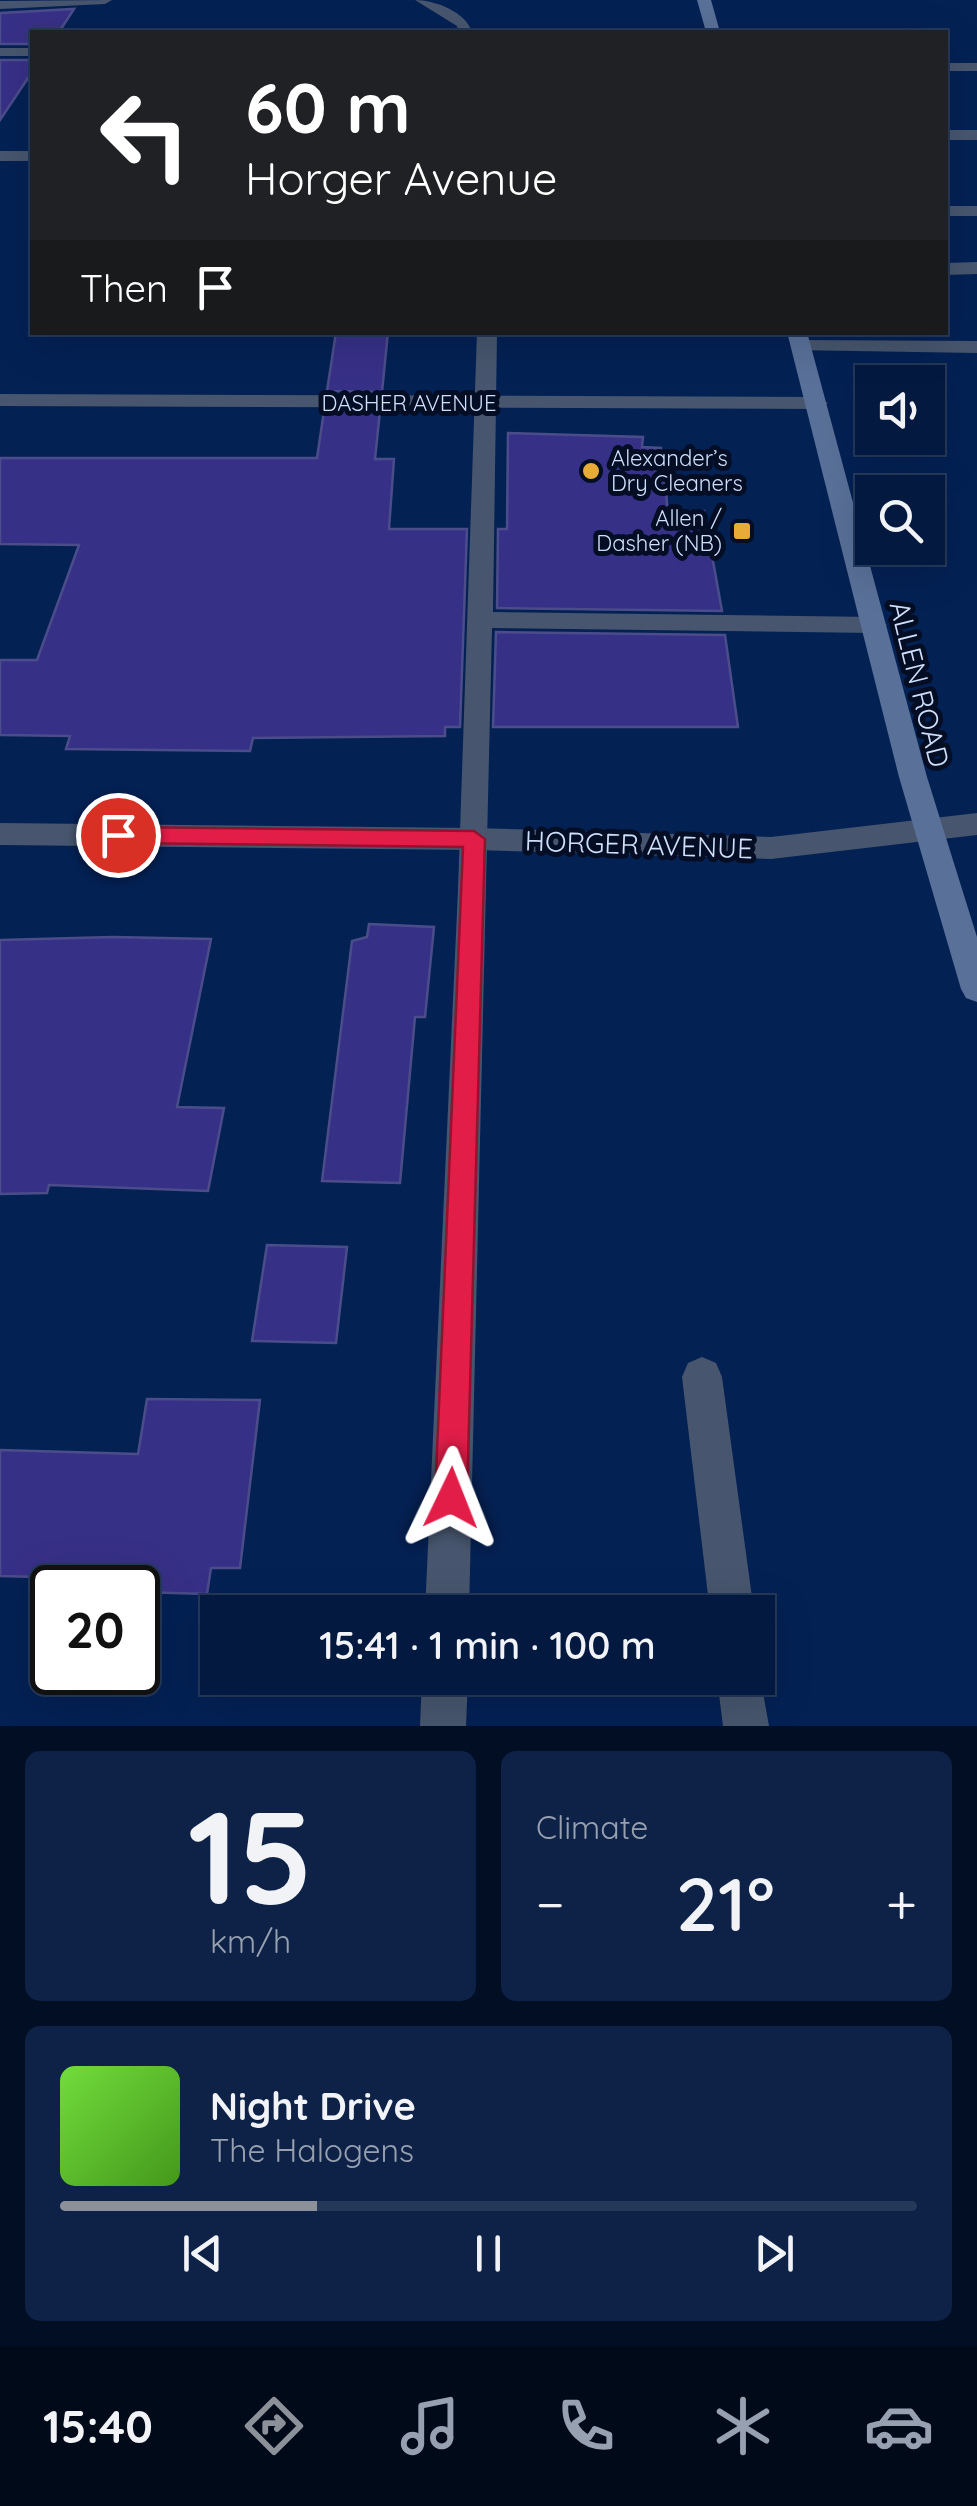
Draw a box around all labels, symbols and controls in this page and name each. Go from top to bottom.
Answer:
text: 60 m [245,63,411,151]
icon: left [80,70,210,200]
text: Horger Avenue [245,150,557,206]
icon: arrive [188,260,243,315]
text: Then [80,264,168,312]
map controls [855,365,945,565]
button: sound [855,365,945,455]
street label: DASHER AVENUE [322,389,496,417]
place label: Alexander’s Dry Cleaners [611,444,743,497]
marker: Alexander’s Dry Cleaners [580,460,602,482]
button: search [855,475,945,565]
place label: Allen / Dasher (NB) [596,504,723,557]
marker: Allen / Dasher (NB) [731,520,753,542]
street label: ALLEN ROAD [882,597,958,771]
pin [76,793,161,878]
icon: arrive [91,808,146,863]
street label: HORGER AVENUE [524,823,754,865]
position arrow [399,1446,503,1550]
speed limit sign: 20 [30,1565,160,1695]
text: 15:41 · 1 min · 100 m [319,1621,656,1669]
text: 15 [188,1774,313,1937]
text: Climate [536,1807,648,1847]
text: 21° [676,1856,775,1950]
text: − [536,1869,565,1938]
text: + [886,1869,917,1938]
text: km/h [210,1921,291,1961]
text: Night Drive [210,2082,416,2130]
text: The Halogens [210,2130,414,2170]
icon: previous [175,2226,230,2281]
icon: pause [461,2226,516,2281]
icon: next [747,2226,802,2281]
icon: directions [239,2391,309,2461]
icon: music [395,2391,465,2461]
icon: phone [551,2391,621,2461]
icon: climate [708,2391,778,2461]
icon: car [864,2391,934,2461]
text: 15:40 [43,2398,153,2454]

